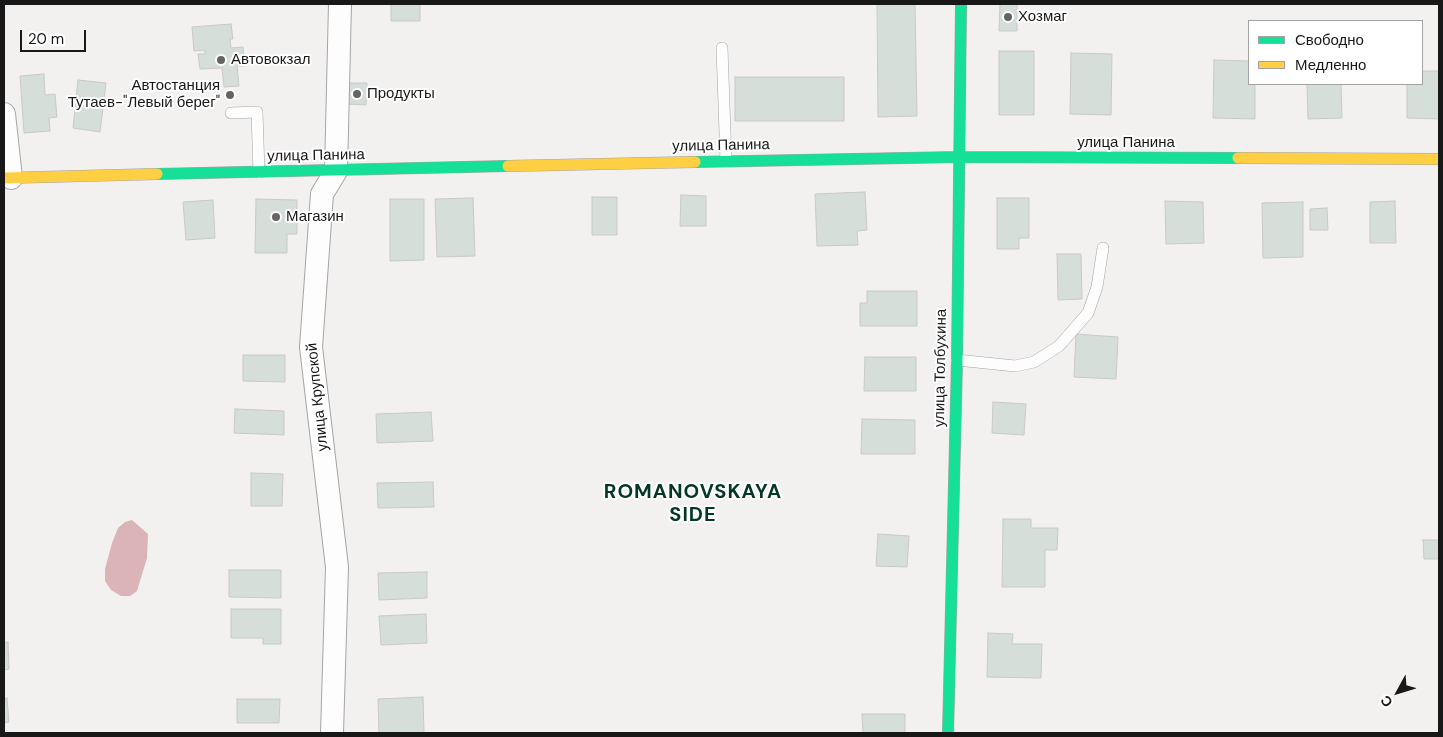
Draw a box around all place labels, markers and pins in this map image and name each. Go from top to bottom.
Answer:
place label: Хозмаг [1018,8,1067,26]
marker: Хозмаг [1002,11,1014,23]
place label: Автовокзал [231,51,311,69]
marker: Автовокзал [215,54,227,66]
place label: Автостанция Тутаев-"Левый берег" [68,77,220,112]
place label: Продукты [367,85,435,103]
marker: Продукты [351,88,363,100]
marker: Автостанция Тутаев-"Левый берег" [224,89,236,101]
place label: Магазин [286,208,344,226]
marker: Магазин [270,211,282,223]

